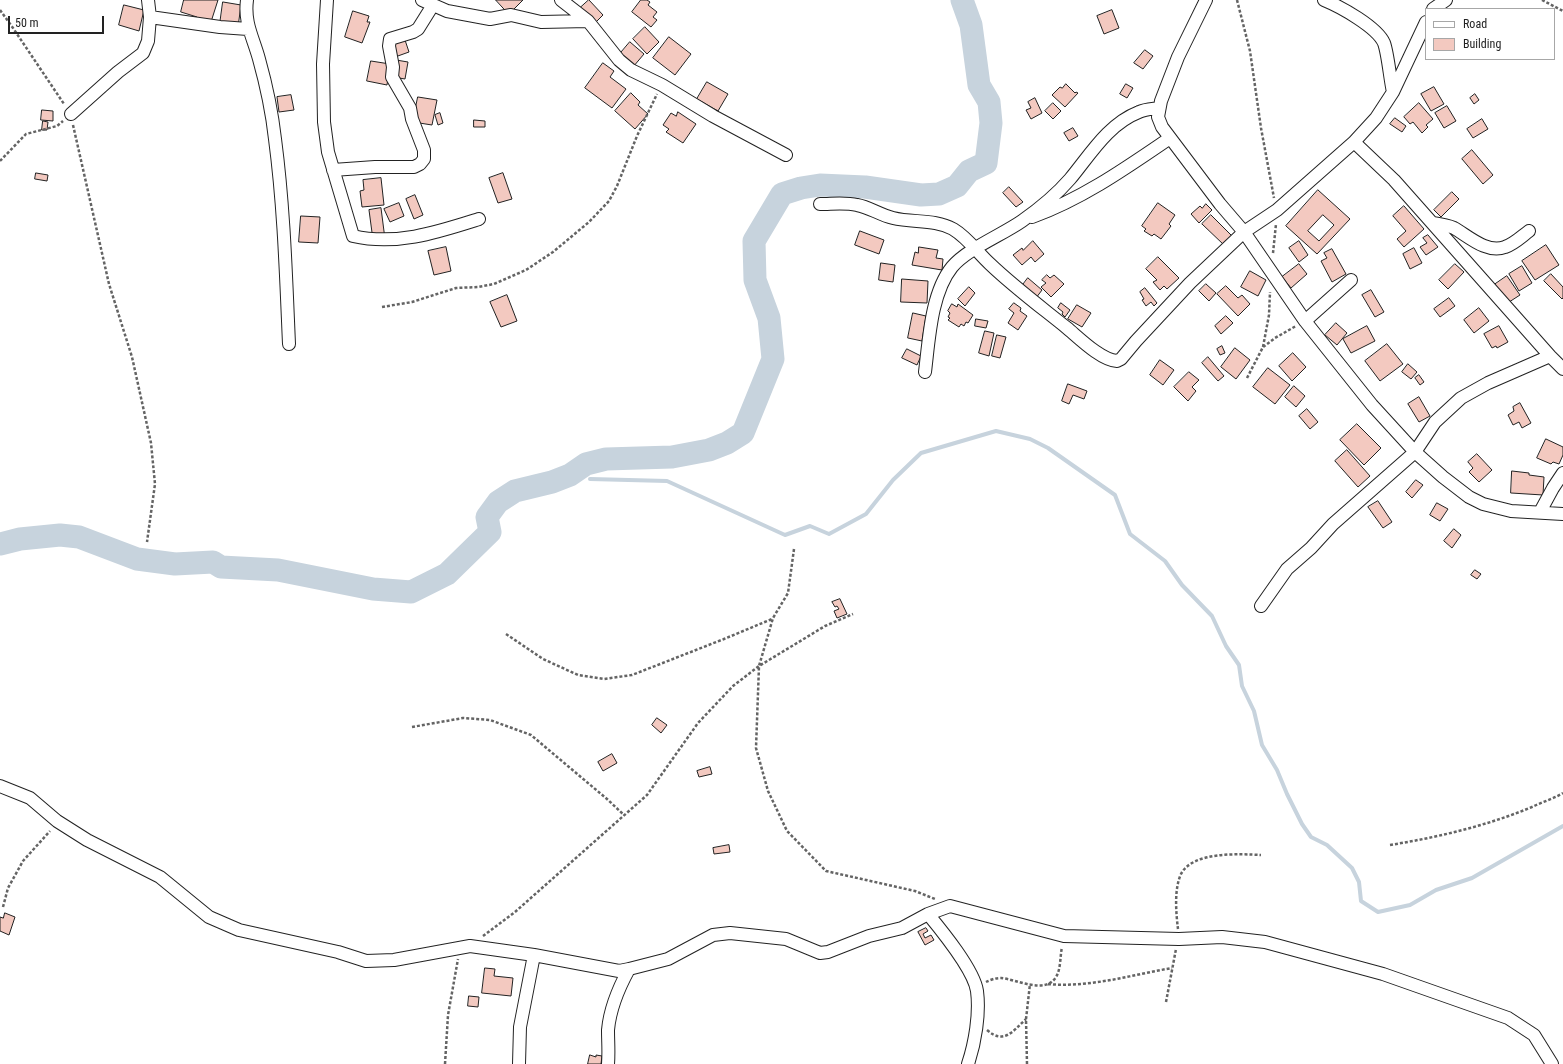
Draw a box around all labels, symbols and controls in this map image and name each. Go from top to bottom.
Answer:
scale bar [10,8,106,34]
legend [1425,8,1555,60]
text: 50 m [15,16,39,30]
text: Road [1463,17,1487,31]
text: Building [1463,37,1501,51]

